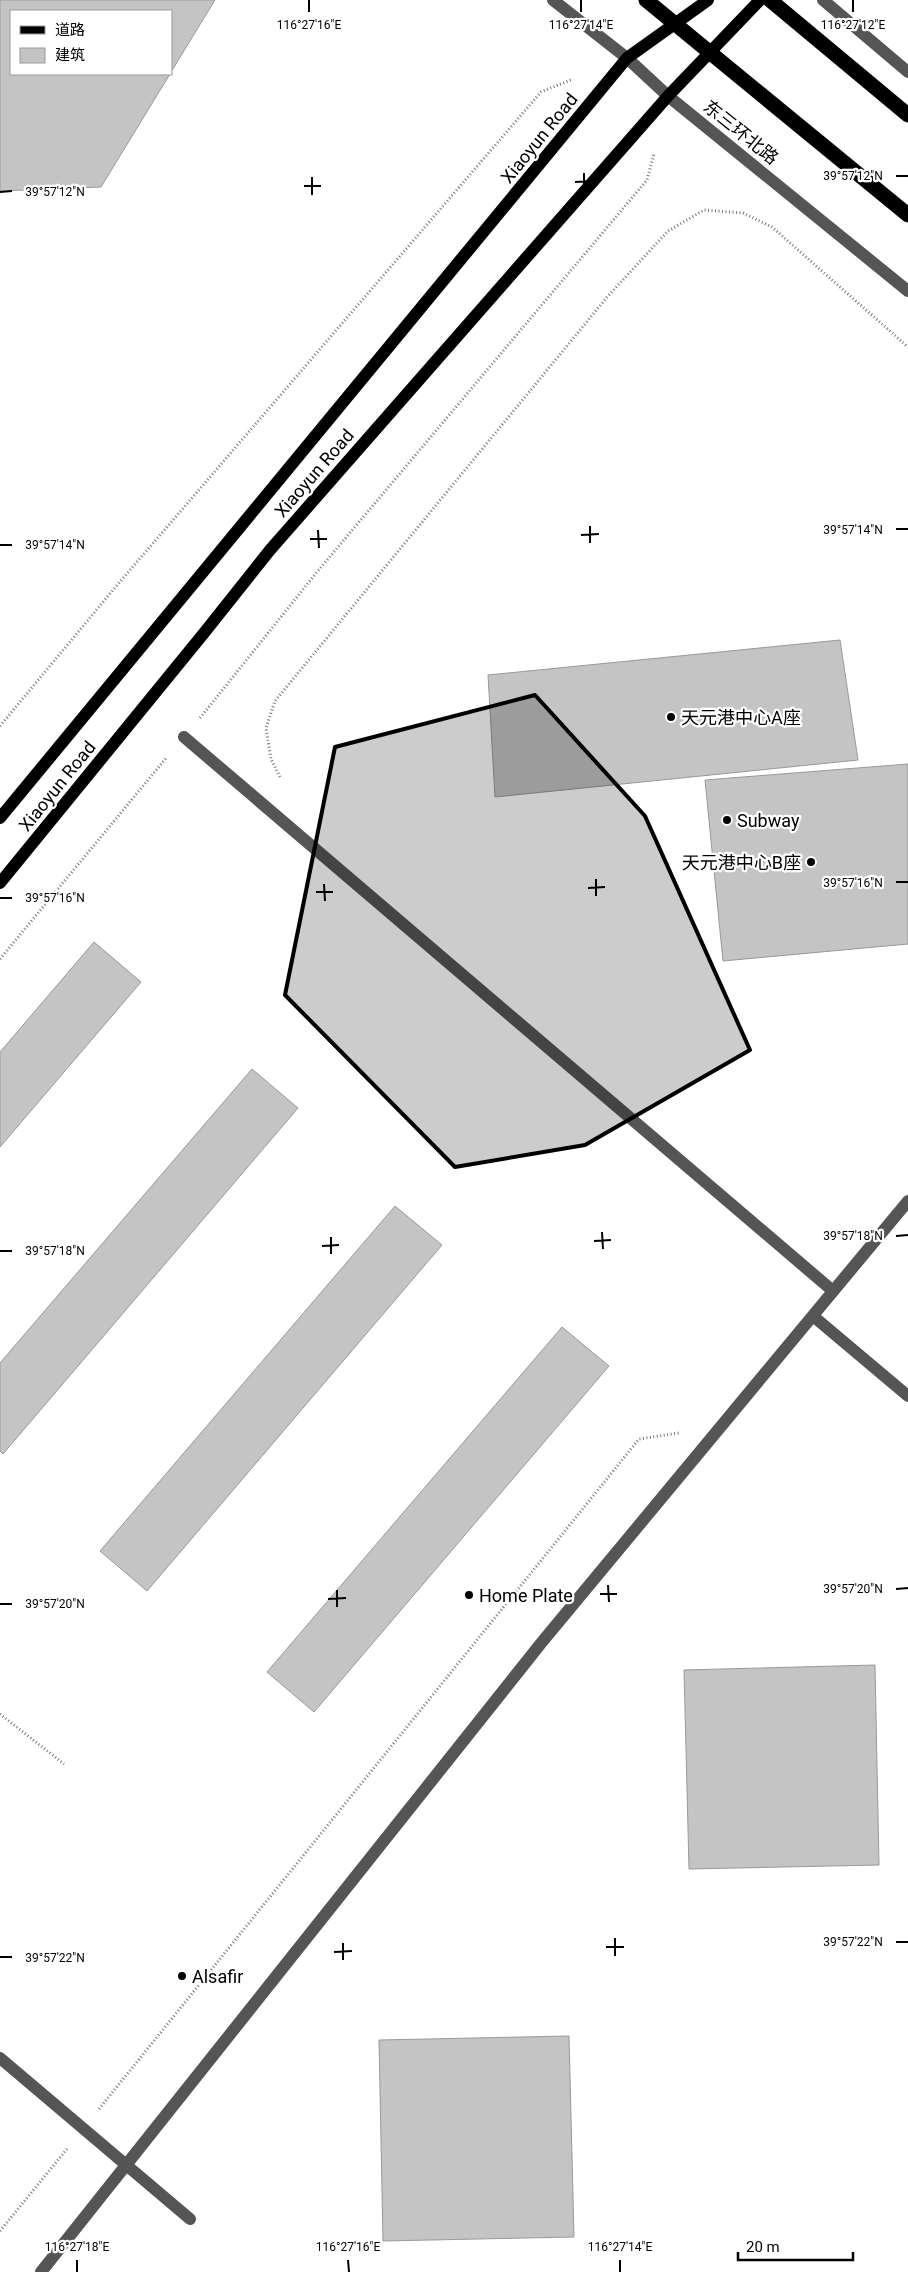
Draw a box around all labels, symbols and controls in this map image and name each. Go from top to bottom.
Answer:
legend [10,10,172,75]
text: 116°27'16"E [277,18,341,32]
text: 116°27'14"E [549,18,613,32]
text: 116°27'12"E [821,18,885,32]
text: 道路 [55,21,85,39]
text: 建筑 [55,46,85,64]
street label: Xiaoyun Road [496,89,582,187]
street label: 东三环北路 [699,96,783,168]
text: 39°57'12"N [823,169,883,183]
text: 39°57'12"N [25,185,85,199]
street label: Xiaoyun Road [270,425,358,521]
text: 39°57'14"N [823,523,883,537]
text: 39°57'14"N [25,538,85,552]
place label: 天元港中心A座 [681,707,801,728]
marker: 天元港中心A座 [665,711,677,723]
street label: Xiaoyun Road [14,737,100,835]
place label: Subway [737,810,800,831]
marker: Subway [721,814,733,826]
place label: 天元港中心B座 [682,852,801,873]
marker: 天元港中心B座 [805,856,817,868]
text: 39°57'16"N [823,876,883,890]
text: 39°57'16"N [25,891,85,905]
text: 39°57'18"N [823,1229,883,1243]
text: 39°57'18"N [25,1244,85,1258]
text: 39°57'20"N [823,1582,883,1596]
place label: Home Plate [479,1585,573,1606]
marker: Home Plate [463,1589,475,1601]
text: 39°57'20"N [25,1597,85,1611]
text: 39°57'22"N [823,1935,883,1949]
text: 39°57'22"N [25,1951,85,1965]
place label: Alsafir [192,1966,243,1987]
marker: Alsafir [176,1970,188,1982]
scale bar [738,2230,853,2262]
text: 20 m [746,2238,780,2256]
text: 116°27'18"E [45,2240,109,2254]
text: 116°27'16"E [316,2240,380,2254]
text: 116°27'14"E [588,2240,652,2254]

